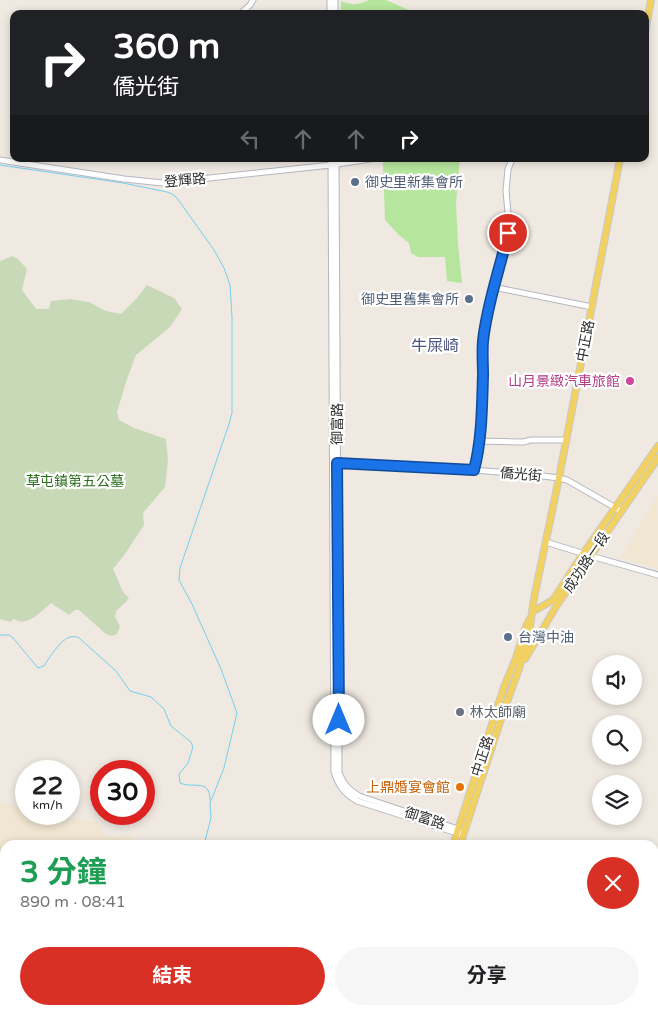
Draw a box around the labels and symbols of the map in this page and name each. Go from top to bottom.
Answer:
street label: 登輝路 [163,170,207,191]
place label: 御史里新集會所 [365,174,463,191]
marker: 御史里新集會所 [349,176,361,188]
pin [487,212,529,254]
place label: 御史里舊集會所 [361,291,459,308]
marker: 御史里舊集會所 [463,293,475,305]
street label: 中正路 [573,319,598,363]
district label: 牛屎崎 [411,336,459,356]
place label: 山月景緻汽車旅館 [508,373,620,390]
marker: 山月景緻汽車旅館 [624,375,636,387]
street label: 御富路 [329,403,346,445]
street label: 僑光街 [499,464,543,485]
park label: 草屯鎮第五公墓 [26,473,124,490]
street label: 成功路一段 [560,529,613,596]
place label: 台灣中油 [518,629,574,646]
marker: 台灣中油 [502,631,514,643]
position arrow [312,693,364,745]
place label: 林太師廟 [470,704,526,721]
marker: 林太師廟 [454,706,466,718]
street label: 中正路 [468,734,497,779]
speed limit sign: 30 [90,760,155,825]
place label: 上鼎婚宴會館 [366,779,450,796]
marker: 上鼎婚宴會館 [454,781,466,793]
street label: 御富路 [402,804,447,833]

